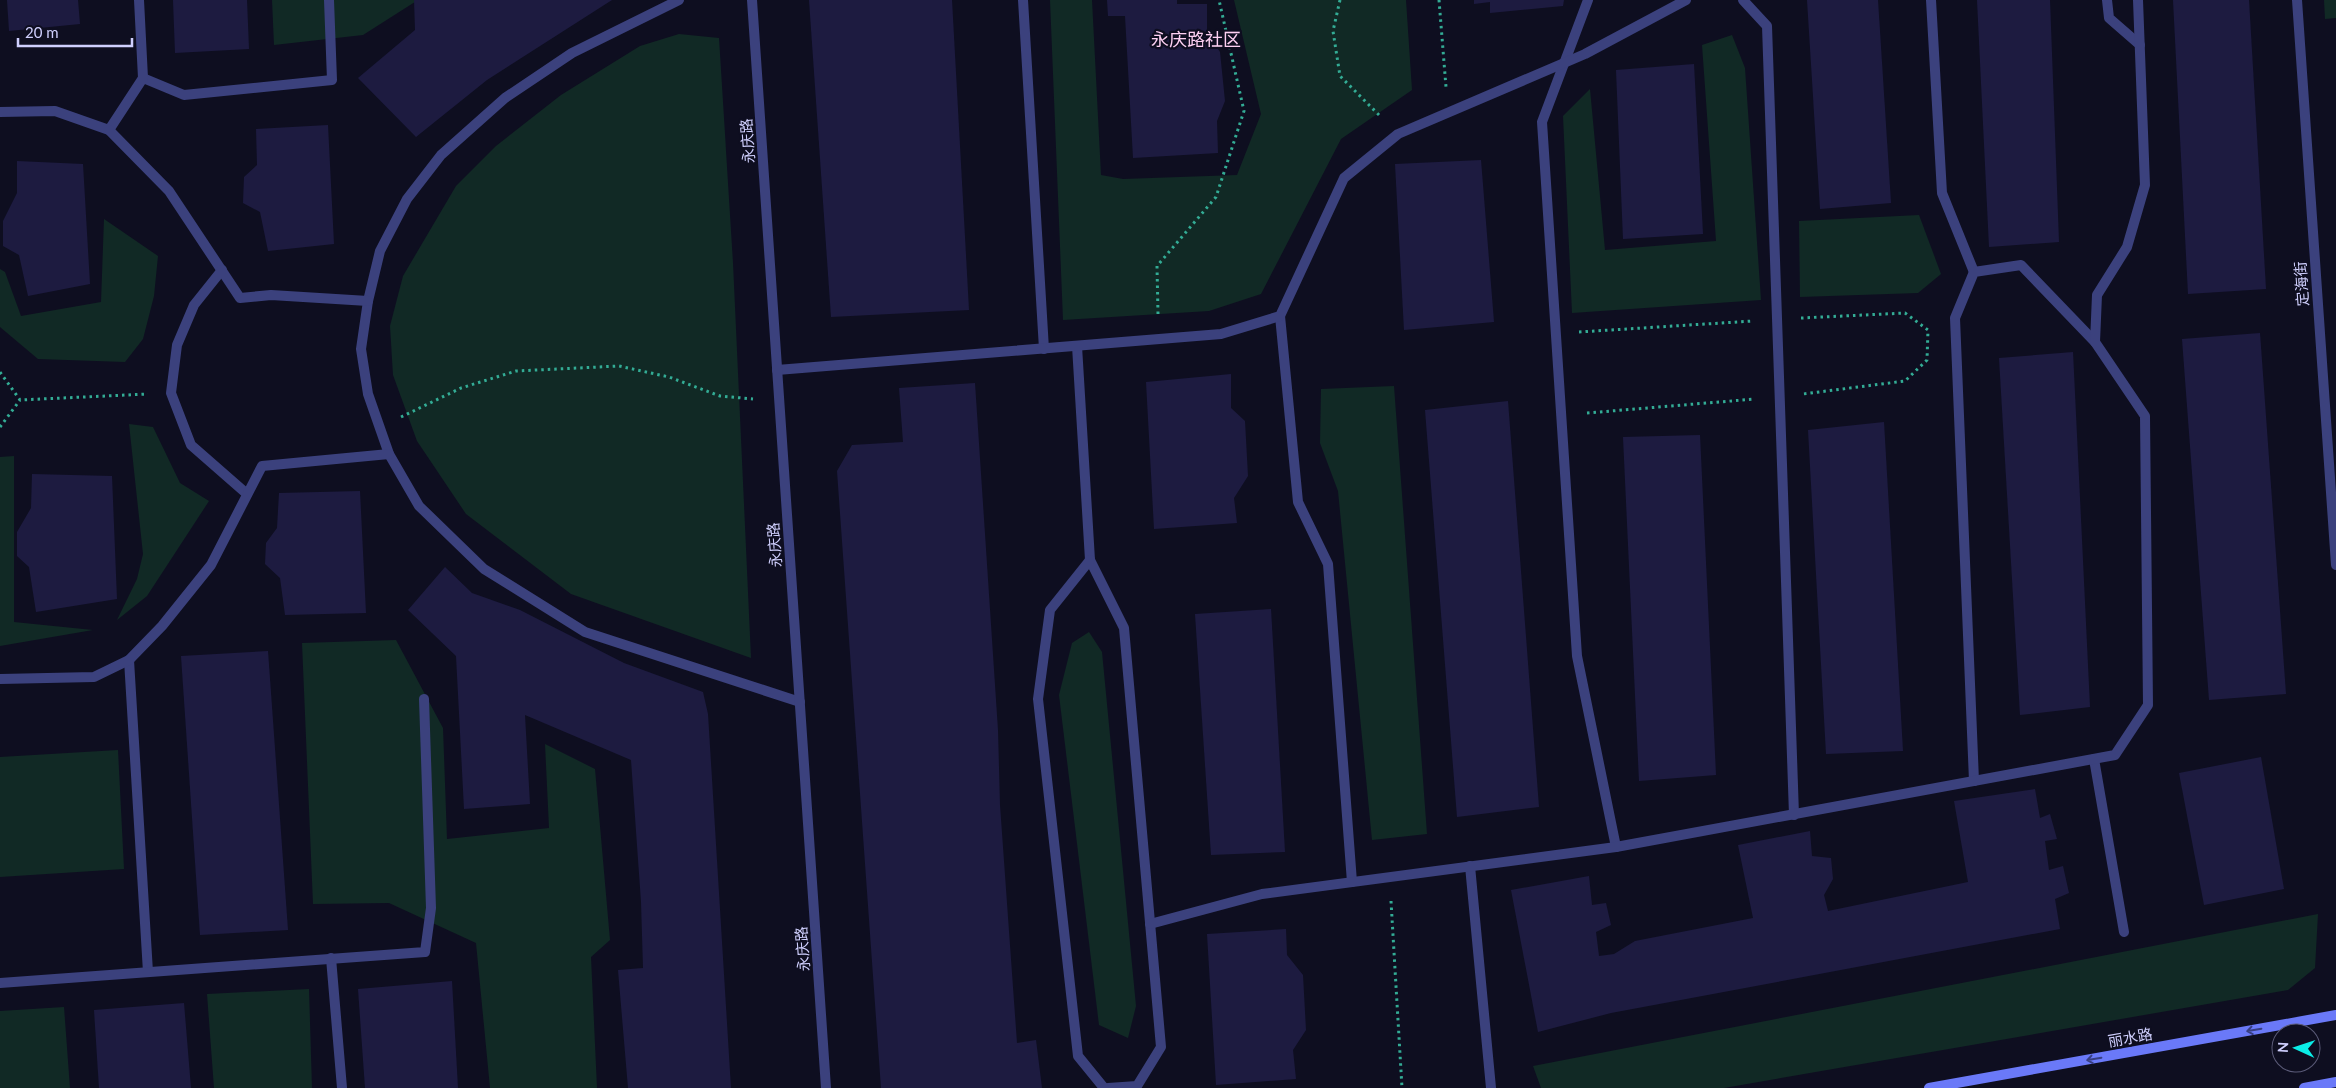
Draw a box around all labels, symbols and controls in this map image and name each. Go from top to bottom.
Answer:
scale bar [18,15,131,47]
text: 20 m [25,23,59,41]
district label: 永庆路社区 [1151,28,1241,50]
street label: 永庆路 [736,118,758,164]
street label: 定海街 [2290,261,2312,307]
street label: 永庆路 [763,522,785,568]
street label: 永庆路 [791,926,813,972]
north arrow [2271,1023,2321,1073]
street label: 丽水路 [2106,1024,2154,1050]
one-way arrow [2246,1026,2262,1035]
text: N [2274,1041,2291,1053]
one-way arrow [2086,1054,2102,1064]

